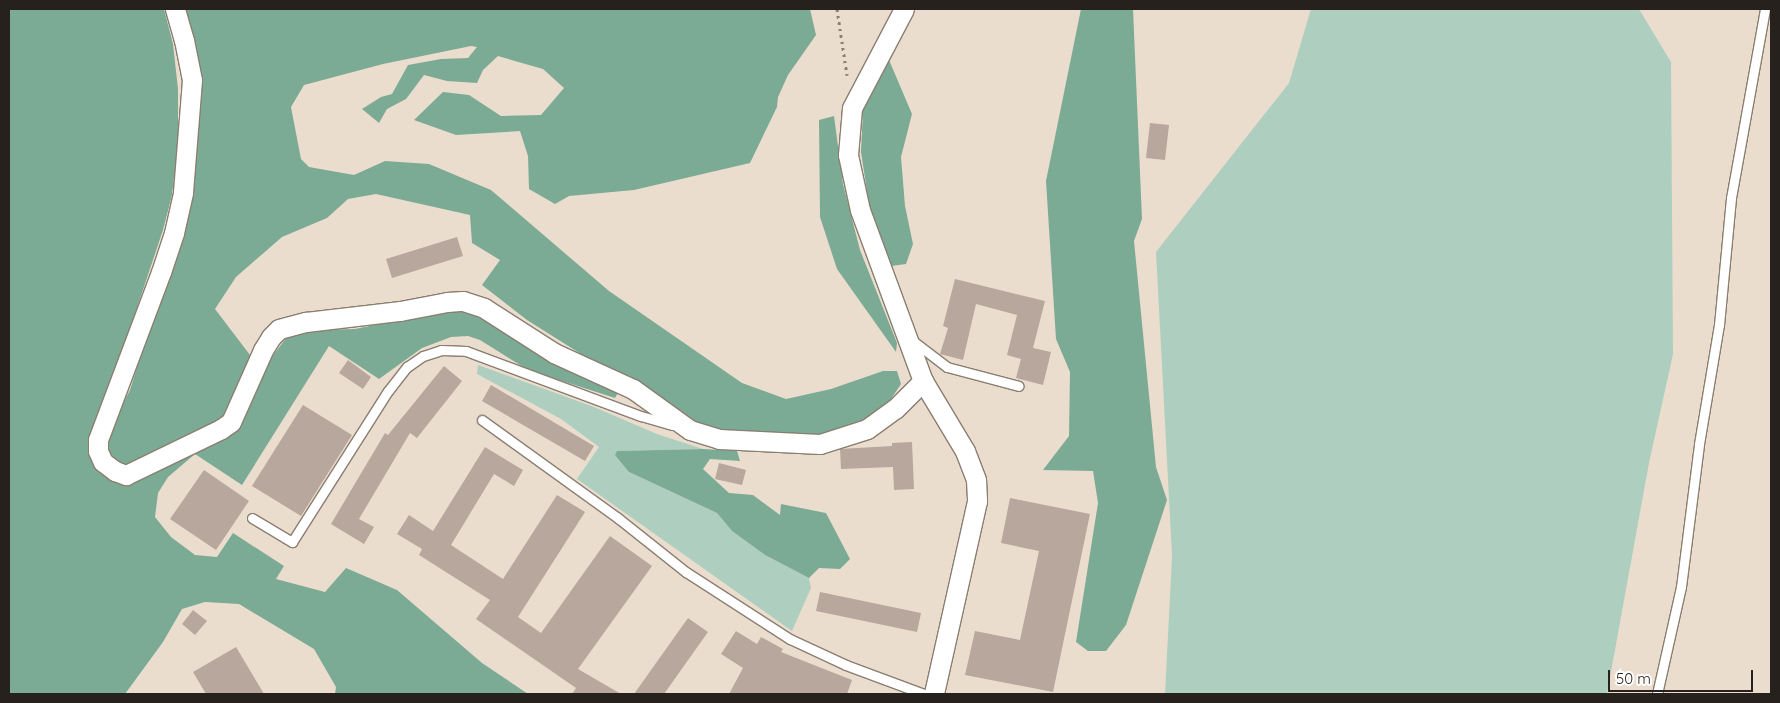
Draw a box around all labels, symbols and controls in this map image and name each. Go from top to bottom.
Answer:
scale bar [1610,660,1755,692]
text: 50 m [1616,669,1651,688]

